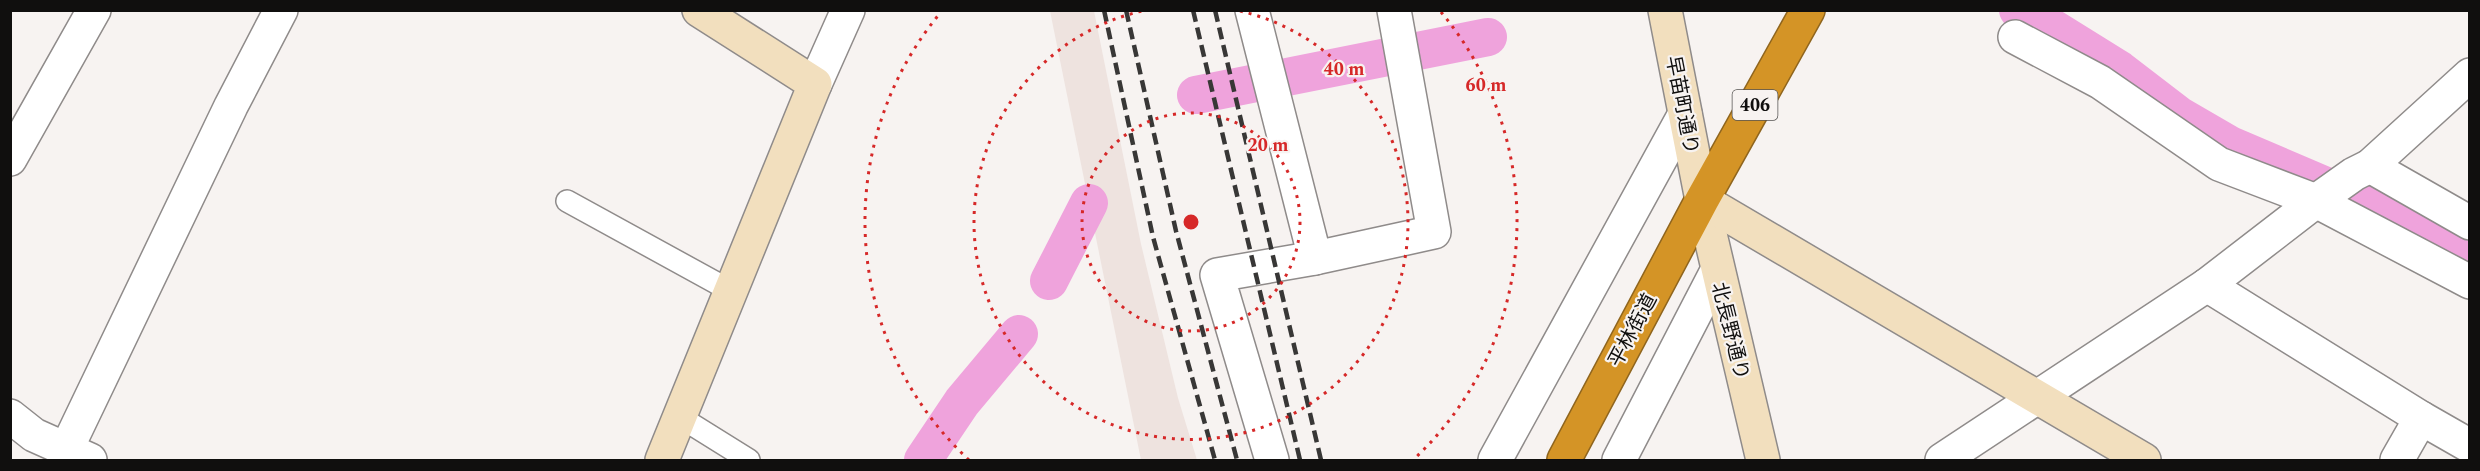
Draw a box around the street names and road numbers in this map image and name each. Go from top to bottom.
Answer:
street label: 早苗町通り [1658,53,1706,157]
road number: 406 [1732,90,1778,120]
street label: 北長野通り [1703,279,1757,383]
street label: 平林街道 [1601,288,1665,373]

